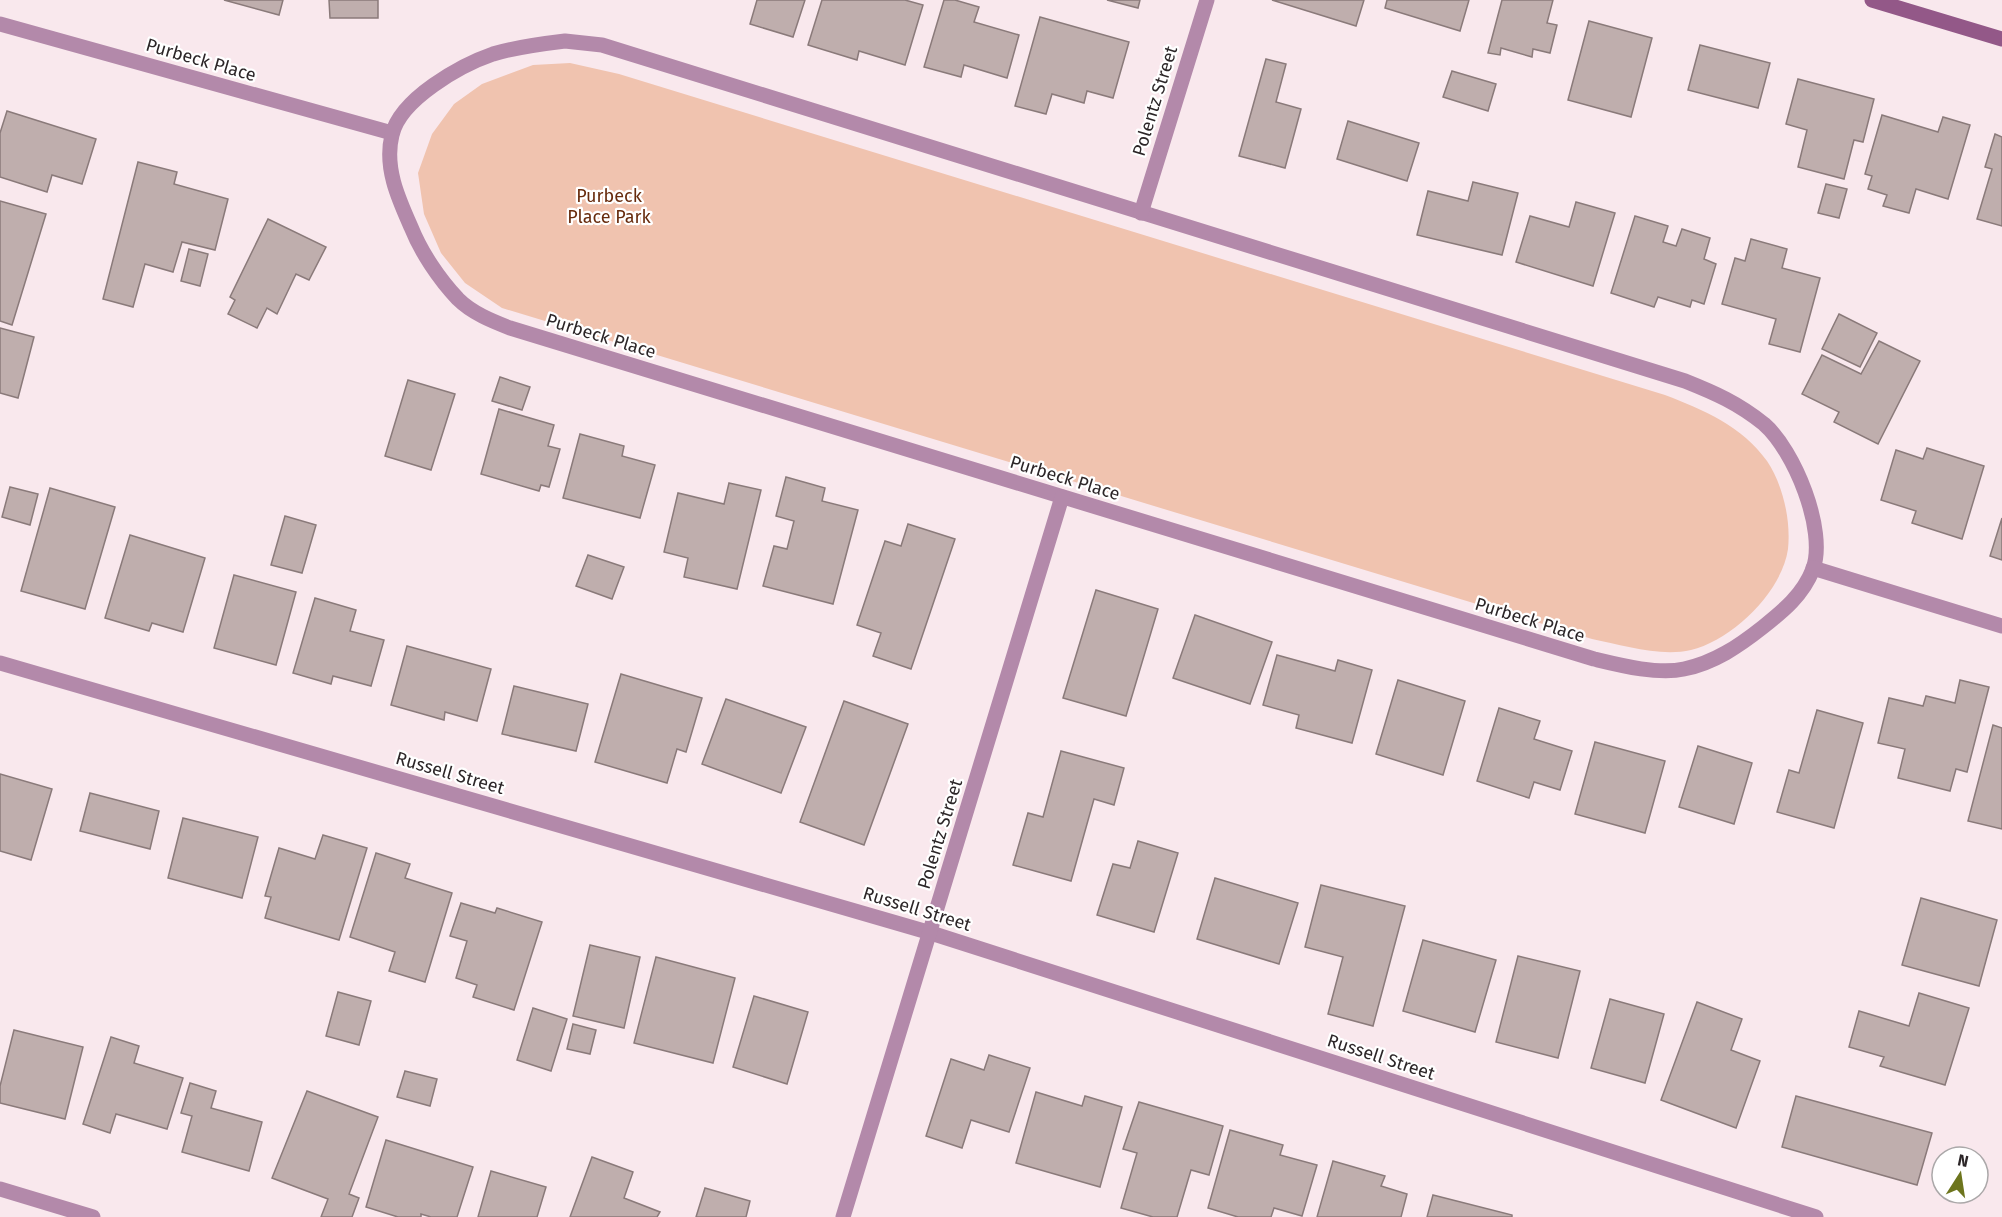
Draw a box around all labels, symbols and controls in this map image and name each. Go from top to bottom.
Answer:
street label: Purbeck Place [143,34,259,86]
street label: Polentz Street [1128,43,1182,159]
park label: Purbeck Place Park [567,185,652,228]
street label: Purbeck Place [543,309,659,363]
street label: Purbeck Place [1007,451,1123,505]
street label: Purbeck Place [1472,593,1588,647]
street label: Russell Street [393,747,507,799]
street label: Polentz Street [913,776,967,892]
street label: Russell Street [860,882,974,936]
street label: Russell Street [1324,1029,1438,1085]
north arrow [1930,1145,1990,1205]
text: N [1956,1150,1970,1171]

